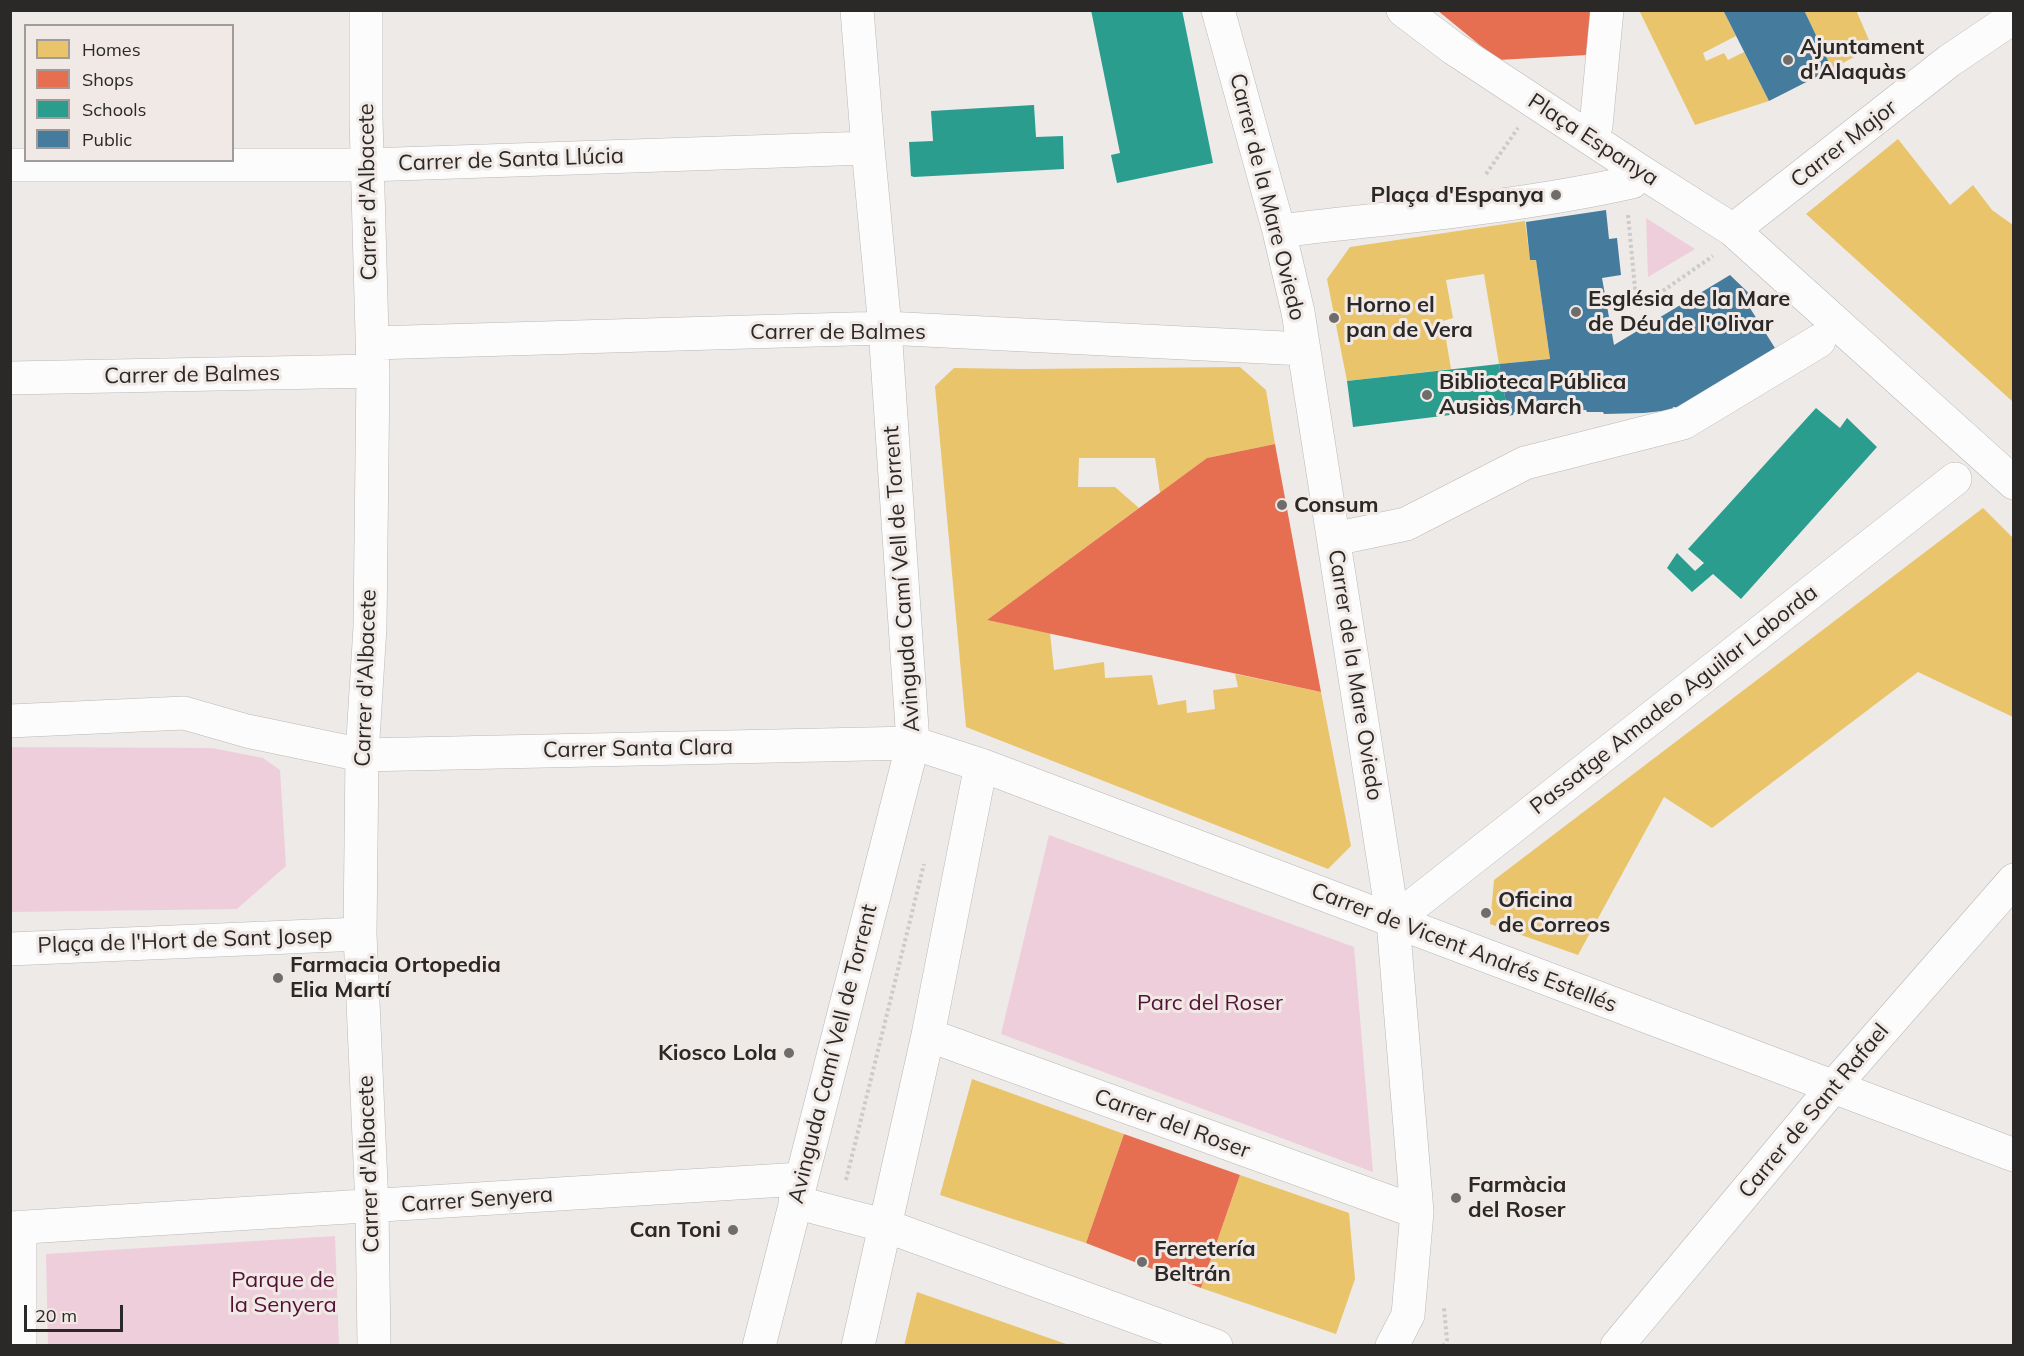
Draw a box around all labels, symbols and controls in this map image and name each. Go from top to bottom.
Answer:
legend [24,24,234,162]
place label: Ajuntament d'Alaquàs [1800,34,1924,86]
text: Homes [82,38,141,61]
marker: Ajuntament d'Alaquàs [1781,53,1795,67]
text: Shops [82,68,134,91]
street label: Carrer de la Mare Oviedo [1223,71,1311,323]
street label: Plaça Espanya [1523,88,1663,192]
street label: Carrer Major [1786,94,1902,194]
text: Schools [82,98,146,121]
street label: Carrer d'Albacete [353,103,383,281]
text: Public [82,128,132,151]
street label: Carrer de Santa Llúcia [398,143,624,177]
place label: Plaça d'Espanya [1370,182,1544,208]
marker: Plaça d'Espanya [1549,188,1563,202]
place label: Església de la Mare de Déu de l'Olivar [1588,286,1790,338]
place label: Horno el pan de Vera [1346,292,1473,344]
marker: Església de la Mare de Déu de l'Olivar [1569,305,1583,319]
marker: Horno el pan de Vera [1327,311,1341,325]
street label: Carrer de Balmes [750,319,926,345]
street label: Carrer de Balmes [104,360,280,390]
place label: Biblioteca Pública Ausiàs March [1439,369,1626,420]
marker: Biblioteca Pública Ausiàs March [1420,388,1434,402]
street label: Avinguda Camí Vell de Torrent [878,425,926,733]
place label: Consum [1294,492,1379,518]
marker: Consum [1275,498,1289,512]
street label: Carrer de la Mare Oviedo [1322,548,1388,802]
street label: Passatge Amadeo Aguilar Laborda [1525,580,1823,820]
street label: Carrer d'Albacete [350,589,382,767]
street label: Carrer Santa Clara [543,734,733,764]
street label: Carrer de Vicent Andrés Estellés [1308,877,1620,1019]
place label: Oficina de Correos [1498,887,1610,938]
street label: Avinguda Camí Vell de Torrent [783,902,883,1206]
marker: Oficina de Correos [1479,906,1493,920]
street label: Plaça de l'Hort de Sant Josep [37,923,333,959]
place label: Farmacia Ortopedia Elia Martí [290,952,501,1004]
marker: Farmacia Ortopedia Elia Martí [271,971,285,985]
park label: Parc del Roser [1137,990,1283,1016]
street label: Carrer de Sant Rafael [1733,1018,1895,1204]
place label: Kiosco Lola [658,1040,777,1066]
marker: Kiosco Lola [782,1046,796,1060]
street label: Carrer d'Albacete [353,1075,385,1253]
street label: Carrer del Roser [1090,1084,1254,1164]
place label: Farmàcia del Roser [1468,1172,1566,1224]
street label: Carrer Senyera [400,1182,554,1218]
marker: Farmàcia del Roser [1449,1191,1463,1205]
place label: Can Toni [629,1217,721,1243]
marker: Can Toni [726,1223,740,1237]
place label: Ferretería Beltrán [1154,1236,1256,1288]
marker: Ferretería Beltrán [1135,1255,1149,1269]
park label: Parque de la Senyera [229,1267,337,1318]
scale bar [27,1293,126,1331]
text: 20 m [35,1304,77,1327]

